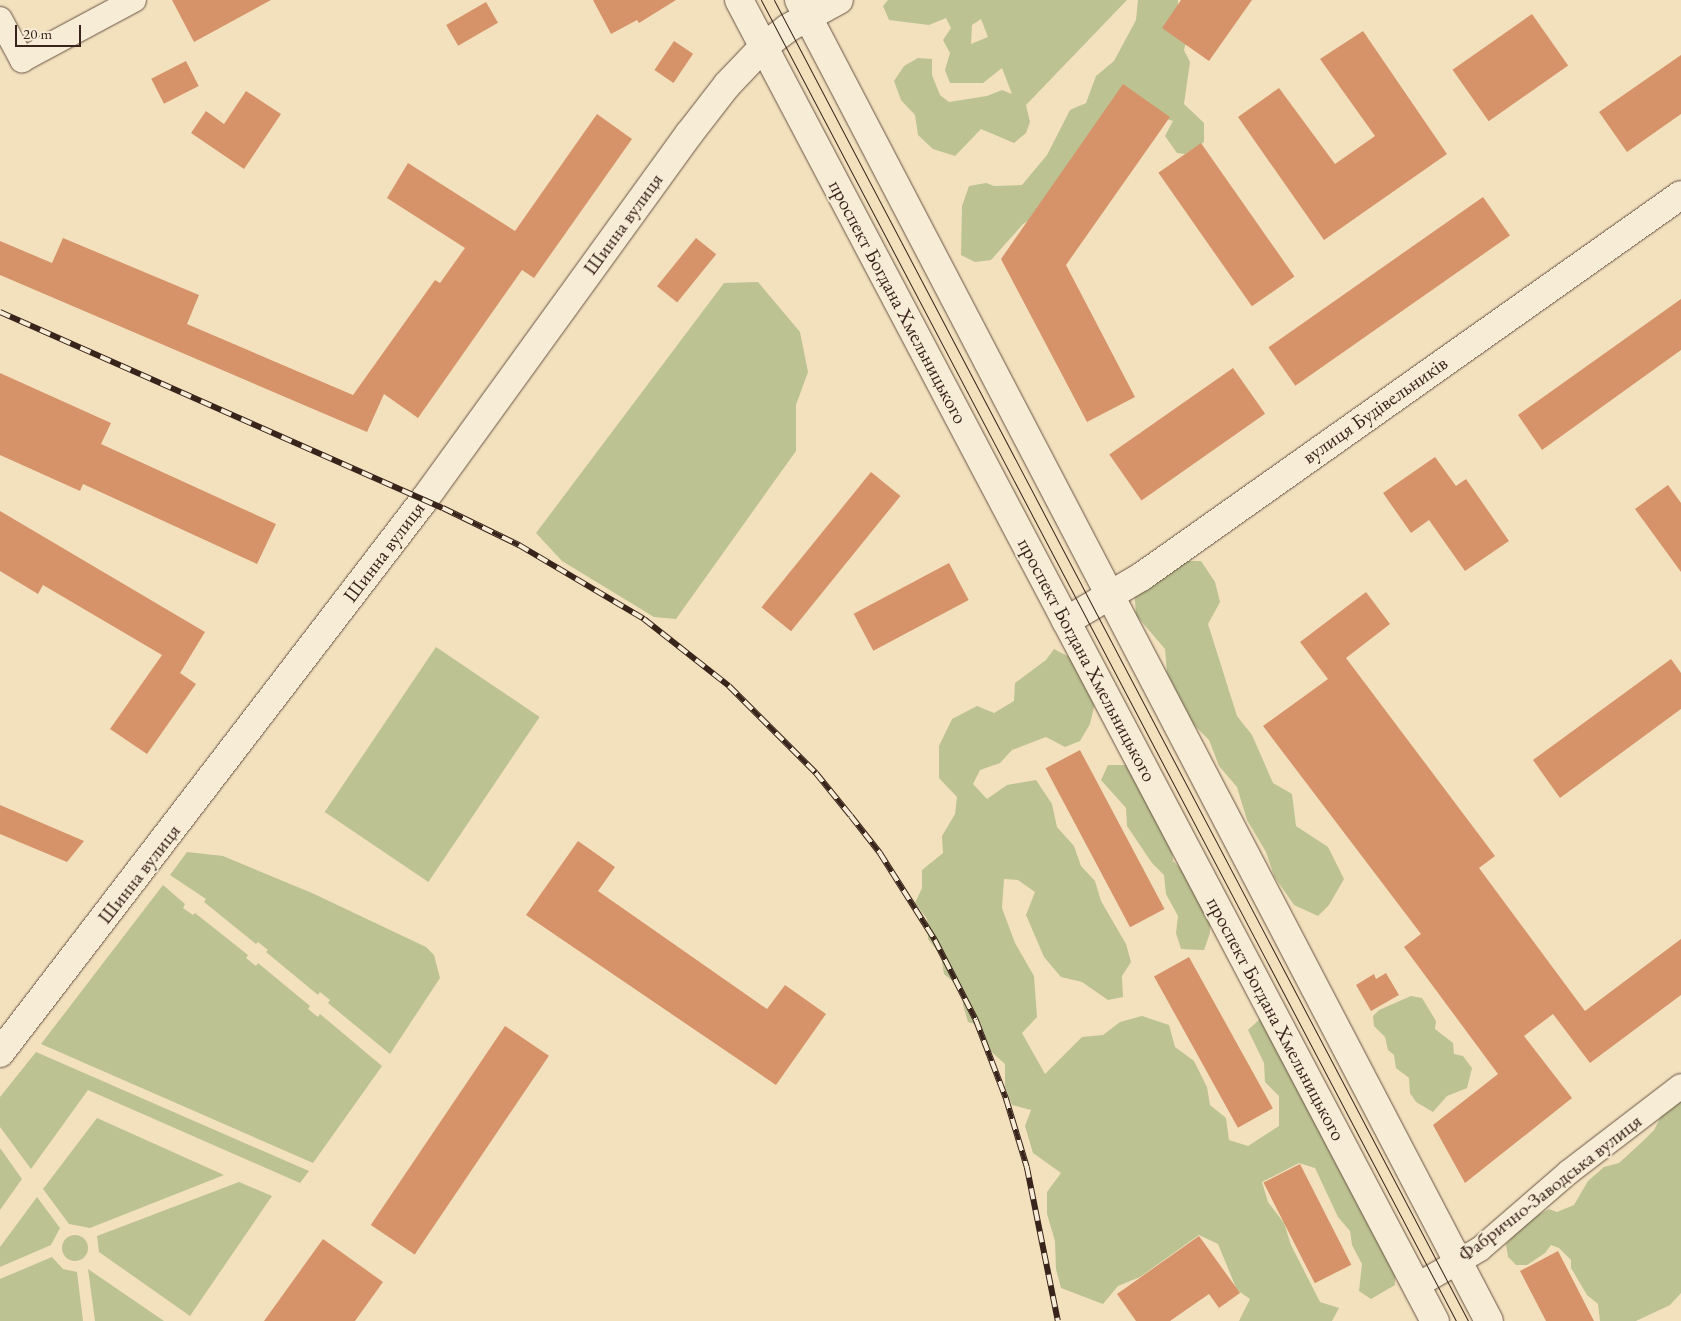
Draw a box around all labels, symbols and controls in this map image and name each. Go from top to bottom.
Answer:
scale bar [18,15,84,47]
text: 20 m [23,24,52,43]
street label: Шинна вулиця [578,168,668,280]
street label: проспект Богдана Хмельницького [823,176,973,428]
street label: вулиця Будівельників [1298,351,1452,469]
street label: Шинна вулиця [338,497,430,607]
street label: проспект Богдана Хмельницького [1012,534,1162,786]
street label: Шинна вулиця [93,819,185,929]
street label: проспект Богдана Хмельницького [1201,893,1351,1145]
street label: Фабрично-Заводська вулиця [1454,1109,1646,1267]

